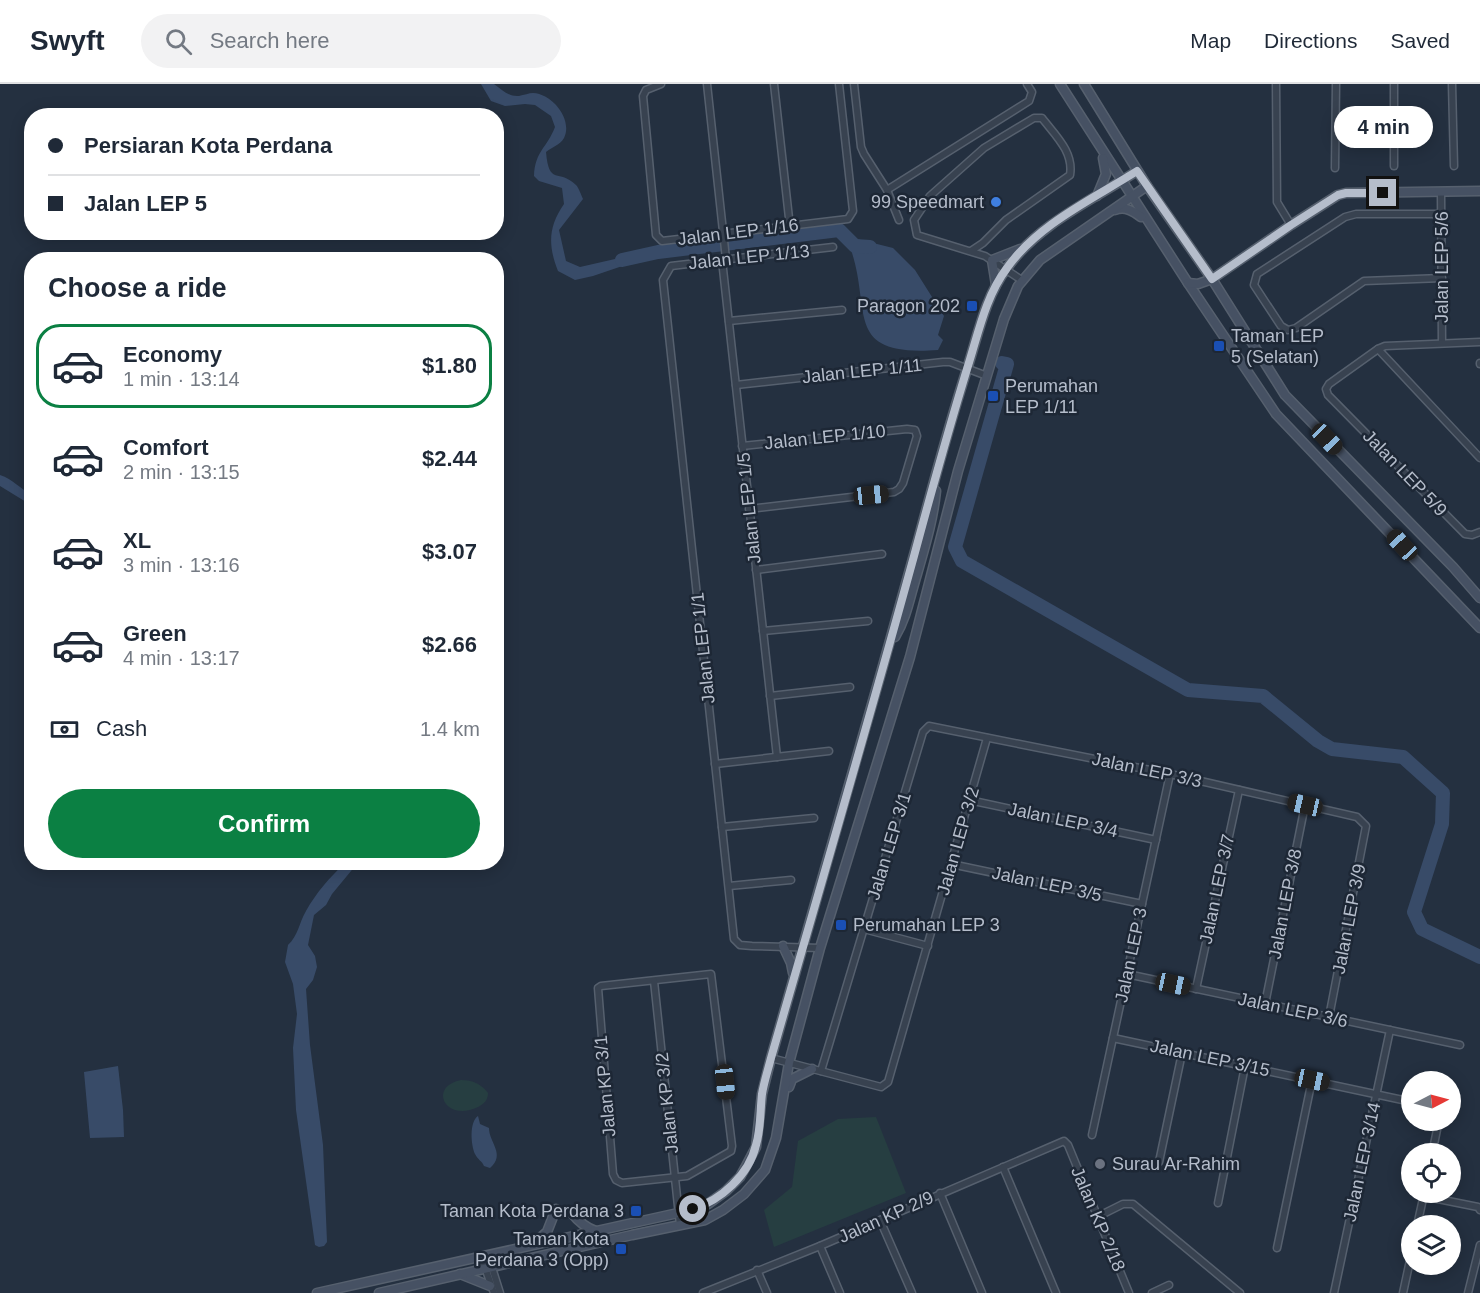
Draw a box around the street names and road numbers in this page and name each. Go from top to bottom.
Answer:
street label: Jalan LEP 5/6 [1432,211,1452,323]
street label: Jalan LEP 1/16 [676,215,800,249]
street label: Jalan LEP 1/13 [687,241,811,273]
street label: Jalan LEP 1/11 [801,355,923,387]
street label: Jalan LEP 1/10 [763,421,887,453]
street label: Jalan LEP 5/9 [1359,426,1451,520]
street label: Jalan LEP 1/5 [733,451,765,565]
street label: Jalan LEP 1/1 [687,591,719,705]
street label: Jalan LEP 3/3 [1090,749,1204,791]
street label: Jalan LEP 3/2 [933,785,983,897]
street label: Jalan LEP 3/1 [863,790,915,902]
street label: Jalan LEP 3/4 [1006,799,1120,841]
street label: Jalan LEP 3/7 [1196,832,1238,946]
street label: Jalan LEP 3/8 [1265,847,1305,961]
street label: Jalan LEP 3/9 [1329,862,1369,976]
street label: Jalan LEP 3/5 [990,863,1104,905]
street label: Jalan LEP 3 [1111,906,1151,1004]
street label: Jalan LEP 3/6 [1236,989,1350,1031]
street label: Jalan KP 3/1 [591,1034,619,1138]
street label: Jalan LEP 3/15 [1148,1036,1272,1080]
street label: Jalan KP 3/2 [652,1051,682,1155]
street label: Jalan LEP 3/14 [1340,1100,1384,1224]
street label: Jalan KP 2/18 [1067,1164,1129,1274]
street label: Jalan KP 2/9 [835,1187,937,1247]

